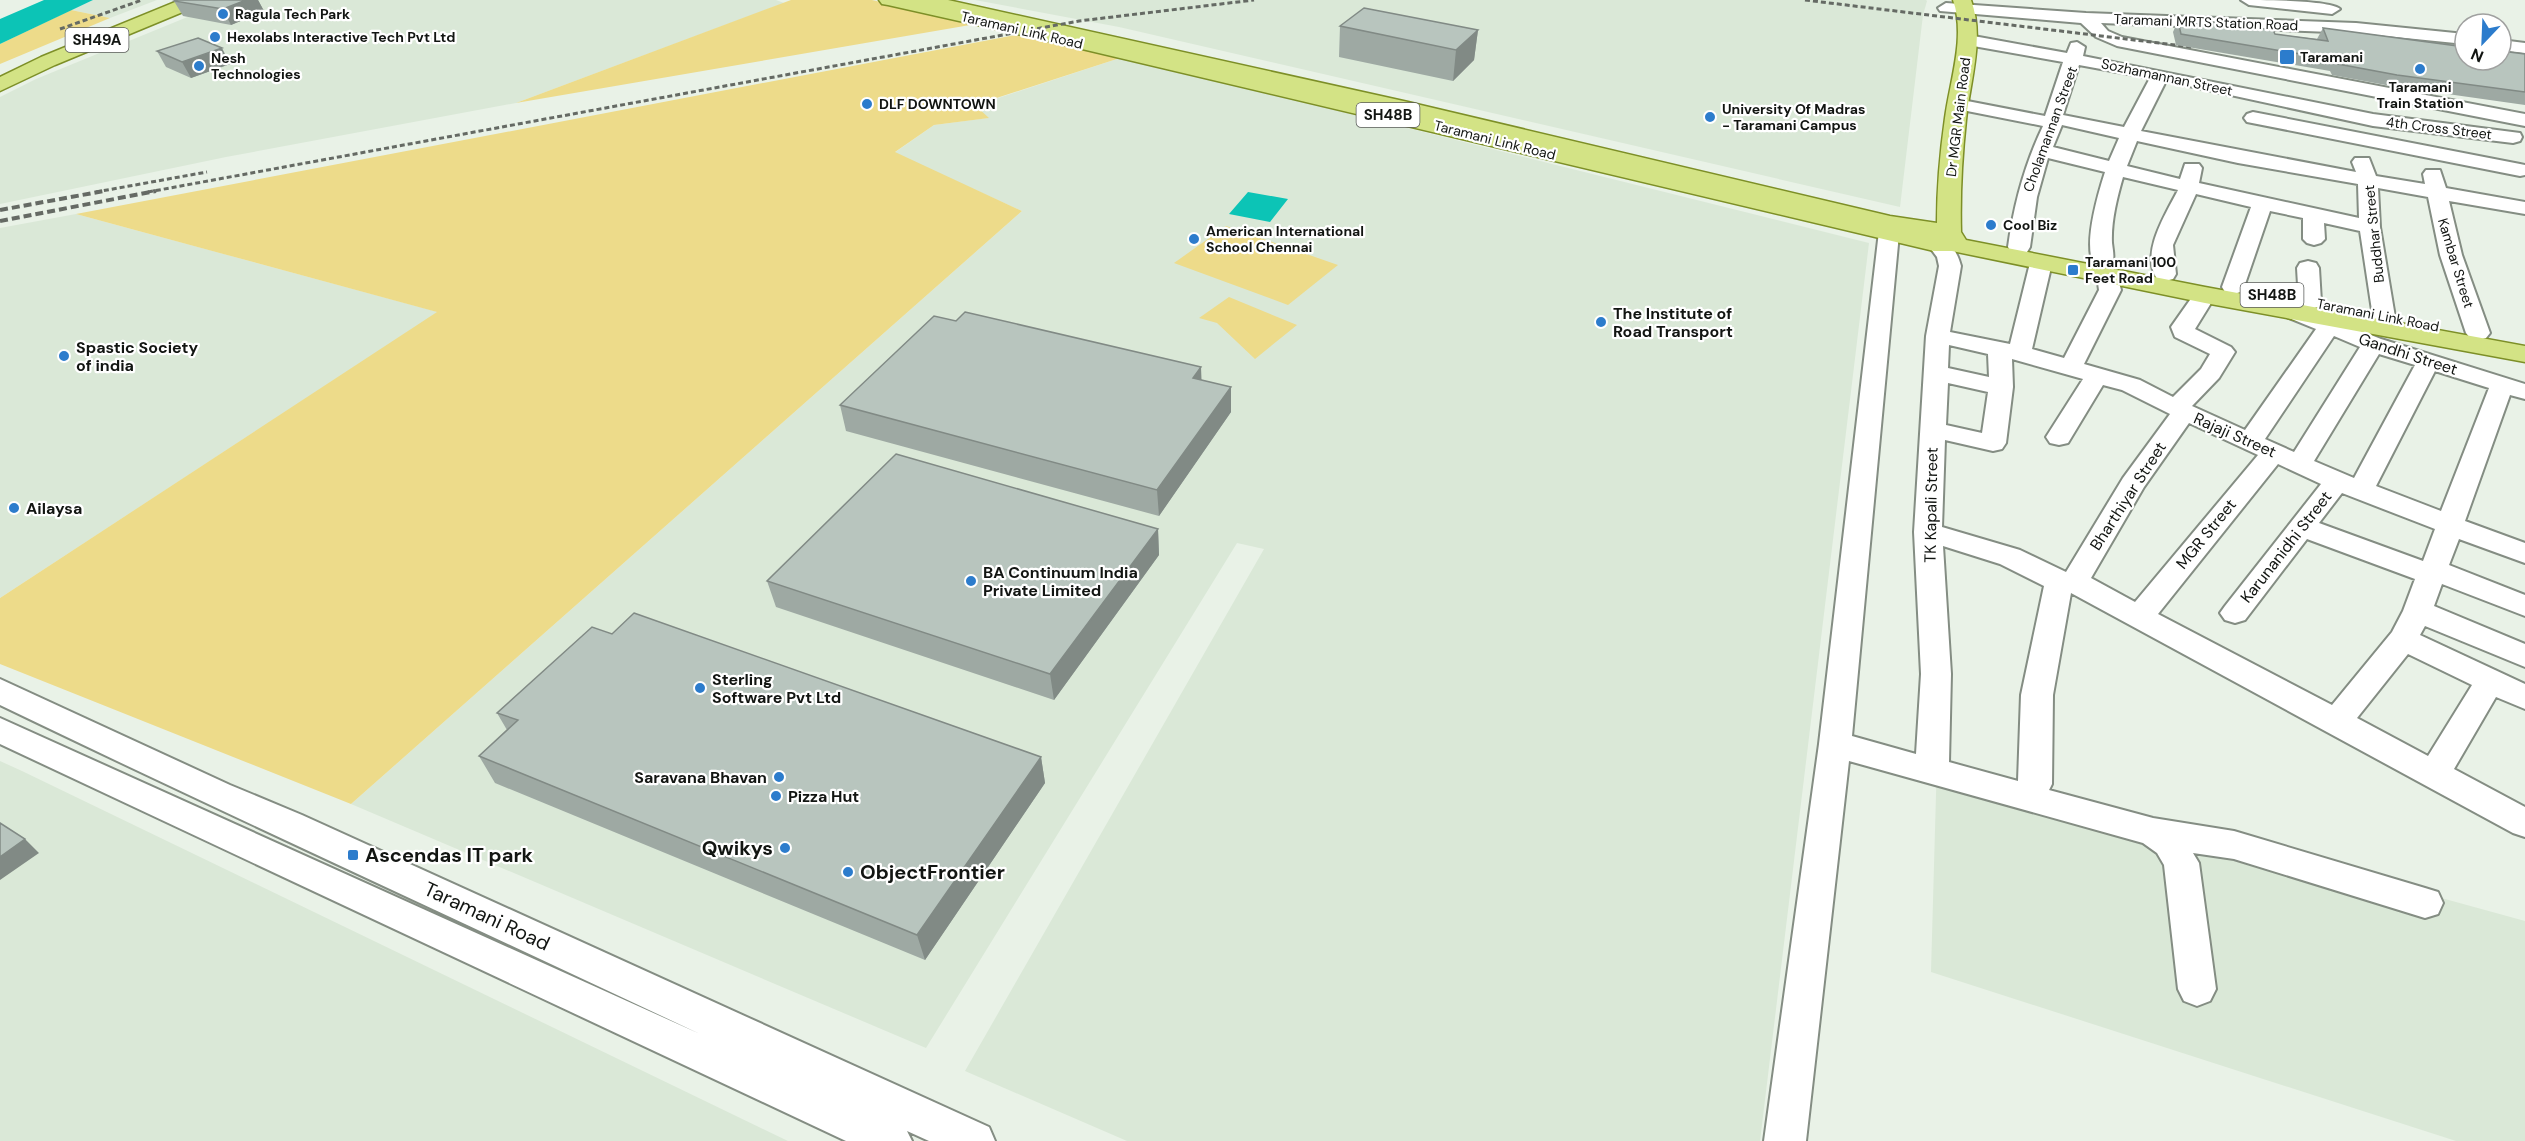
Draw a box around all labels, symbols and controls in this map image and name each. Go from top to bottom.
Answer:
place label: Ragula Tech Park [235,5,350,23]
marker: Ragula Tech Park [216,7,230,21]
street label: Taramani Link Road [959,7,1085,53]
street label: Taramani MRTS Station Road [2113,10,2299,34]
north arrow [2453,12,2513,72]
road number: SH49A [66,28,128,52]
place label: Hexolabs Interactive Tech Pvt Ltd [227,28,455,46]
marker: Hexolabs Interactive Tech Pvt Ltd [208,30,222,44]
text: N [2468,43,2487,67]
marker: Taramani [2278,48,2296,66]
place label: Taramani [2300,48,2363,66]
place label: Nesh Technologies [211,49,301,83]
street label: Sozhamannan Street [2100,54,2234,100]
street label: Dr MGR Main Road [1942,56,1974,178]
marker: Nesh Technologies [192,59,206,73]
marker: Taramani Train Station [2413,62,2427,76]
street label: Cholamannan Street [2019,64,2081,194]
place label: Taramani Train Station [2376,78,2464,112]
place label: DLF DOWNTOWN [879,95,996,113]
marker: DLF DOWNTOWN [860,97,874,111]
place label: University Of Madras - Taramani Campus [1722,100,1866,134]
road number: SH48B [1356,103,1420,127]
marker: University Of Madras - Taramani Campus [1703,110,1717,124]
street label: 4th Cross Street [2385,113,2493,143]
street label: Taramani Link Road [1432,116,1558,164]
street label: Buddhar Street [2360,184,2388,284]
place label: Cool Biz [2003,216,2057,234]
street label: Kambar Street [2434,216,2478,310]
marker: Cool Biz [1984,218,1998,232]
place label: American International School Chennai [1206,222,1364,256]
marker: American International School Chennai [1187,232,1201,246]
place label: Taramani 100 Feet Road [2085,253,2176,287]
marker: Taramani 100 Feet Road [2066,263,2080,277]
road number: SH48B [2240,283,2304,307]
street label: Taramani Link Road [2315,294,2441,336]
place label: The Institute of Road Transport [1613,303,1733,342]
marker: The Institute of Road Transport [1594,315,1608,329]
street label: Gandhi Street [2356,328,2460,380]
place label: Spastic Society of india [76,337,199,376]
marker: Spastic Society of india [57,349,71,363]
street label: Rajaji Street [2191,408,2279,462]
street label: Bharthiyar Street [2085,438,2171,554]
street label: TK Kapali Street [1919,447,1943,563]
street label: Karunanidhi Street [2236,487,2336,607]
street label: MGR Street [2171,494,2241,574]
place label: Ailaysa [26,498,82,519]
marker: Ailaysa [7,501,21,515]
place label: BA Continuum India Private Limited [983,562,1138,601]
marker: BA Continuum India Private Limited [964,574,978,588]
place label: Sterling Software Pvt Ltd [712,669,841,708]
marker: Sterling Software Pvt Ltd [693,681,707,695]
place label: Saravana Bhavan [634,767,767,788]
marker: Saravana Bhavan [772,770,786,784]
place label: Pizza Hut [788,786,859,807]
marker: Pizza Hut [769,789,783,803]
place label: Qwikys [702,835,773,861]
marker: Qwikys [778,841,792,855]
place label: Ascendas IT park [365,842,534,868]
marker: Ascendas IT park [346,848,360,862]
place label: ObjectFrontier [860,859,1005,885]
marker: ObjectFrontier [841,865,855,879]
street label: Taramani Road [420,876,554,956]

